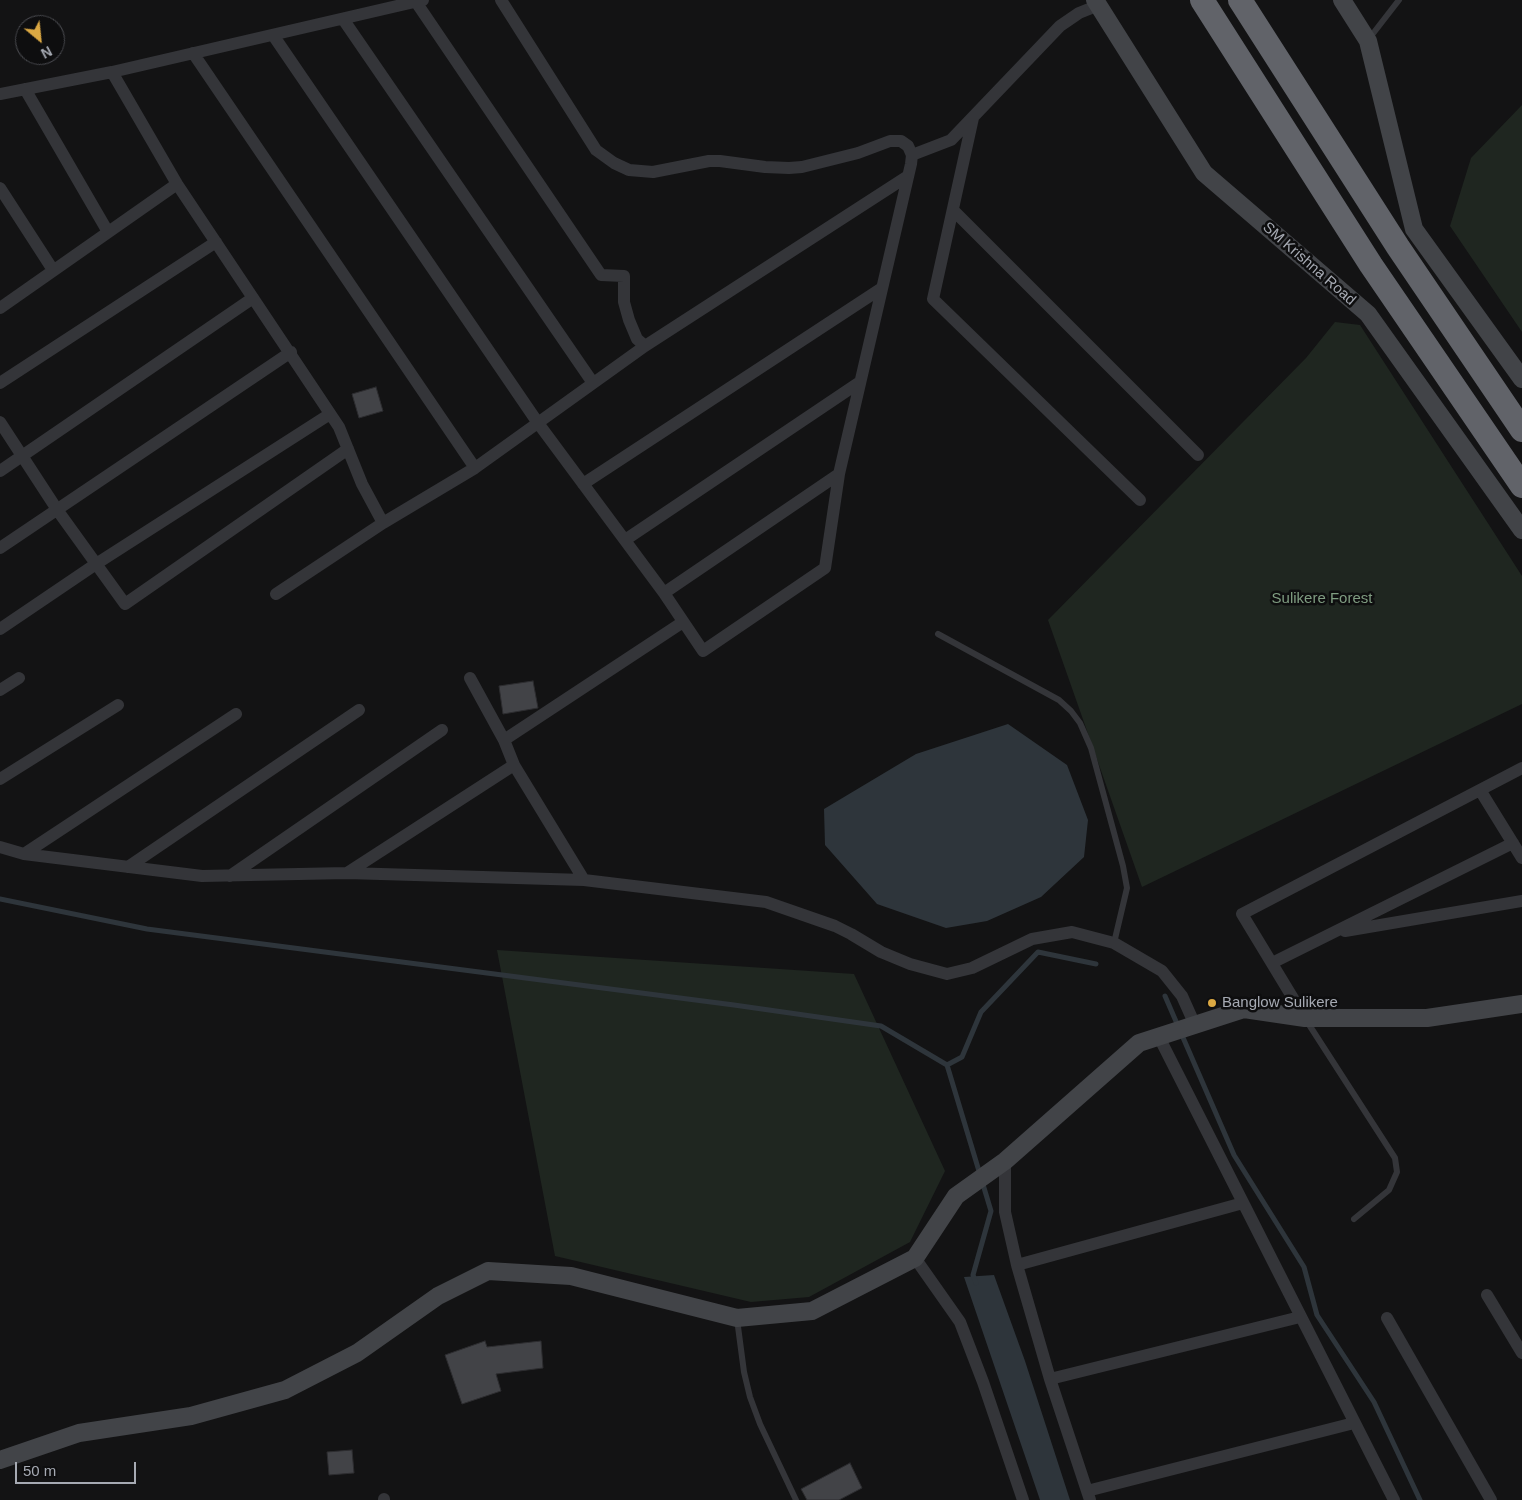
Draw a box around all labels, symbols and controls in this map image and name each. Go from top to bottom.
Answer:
north arrow [15,15,65,65]
text: N [38,43,55,62]
street label: SM Krishna Road [1259,219,1359,309]
park label: Sulikere Forest [1272,590,1372,608]
place label: Banglow Sulikere [1222,994,1338,1012]
marker: Banglow Sulikere [1206,997,1218,1009]
scale bar [18,1452,139,1484]
text: 50 m [23,1462,56,1479]

